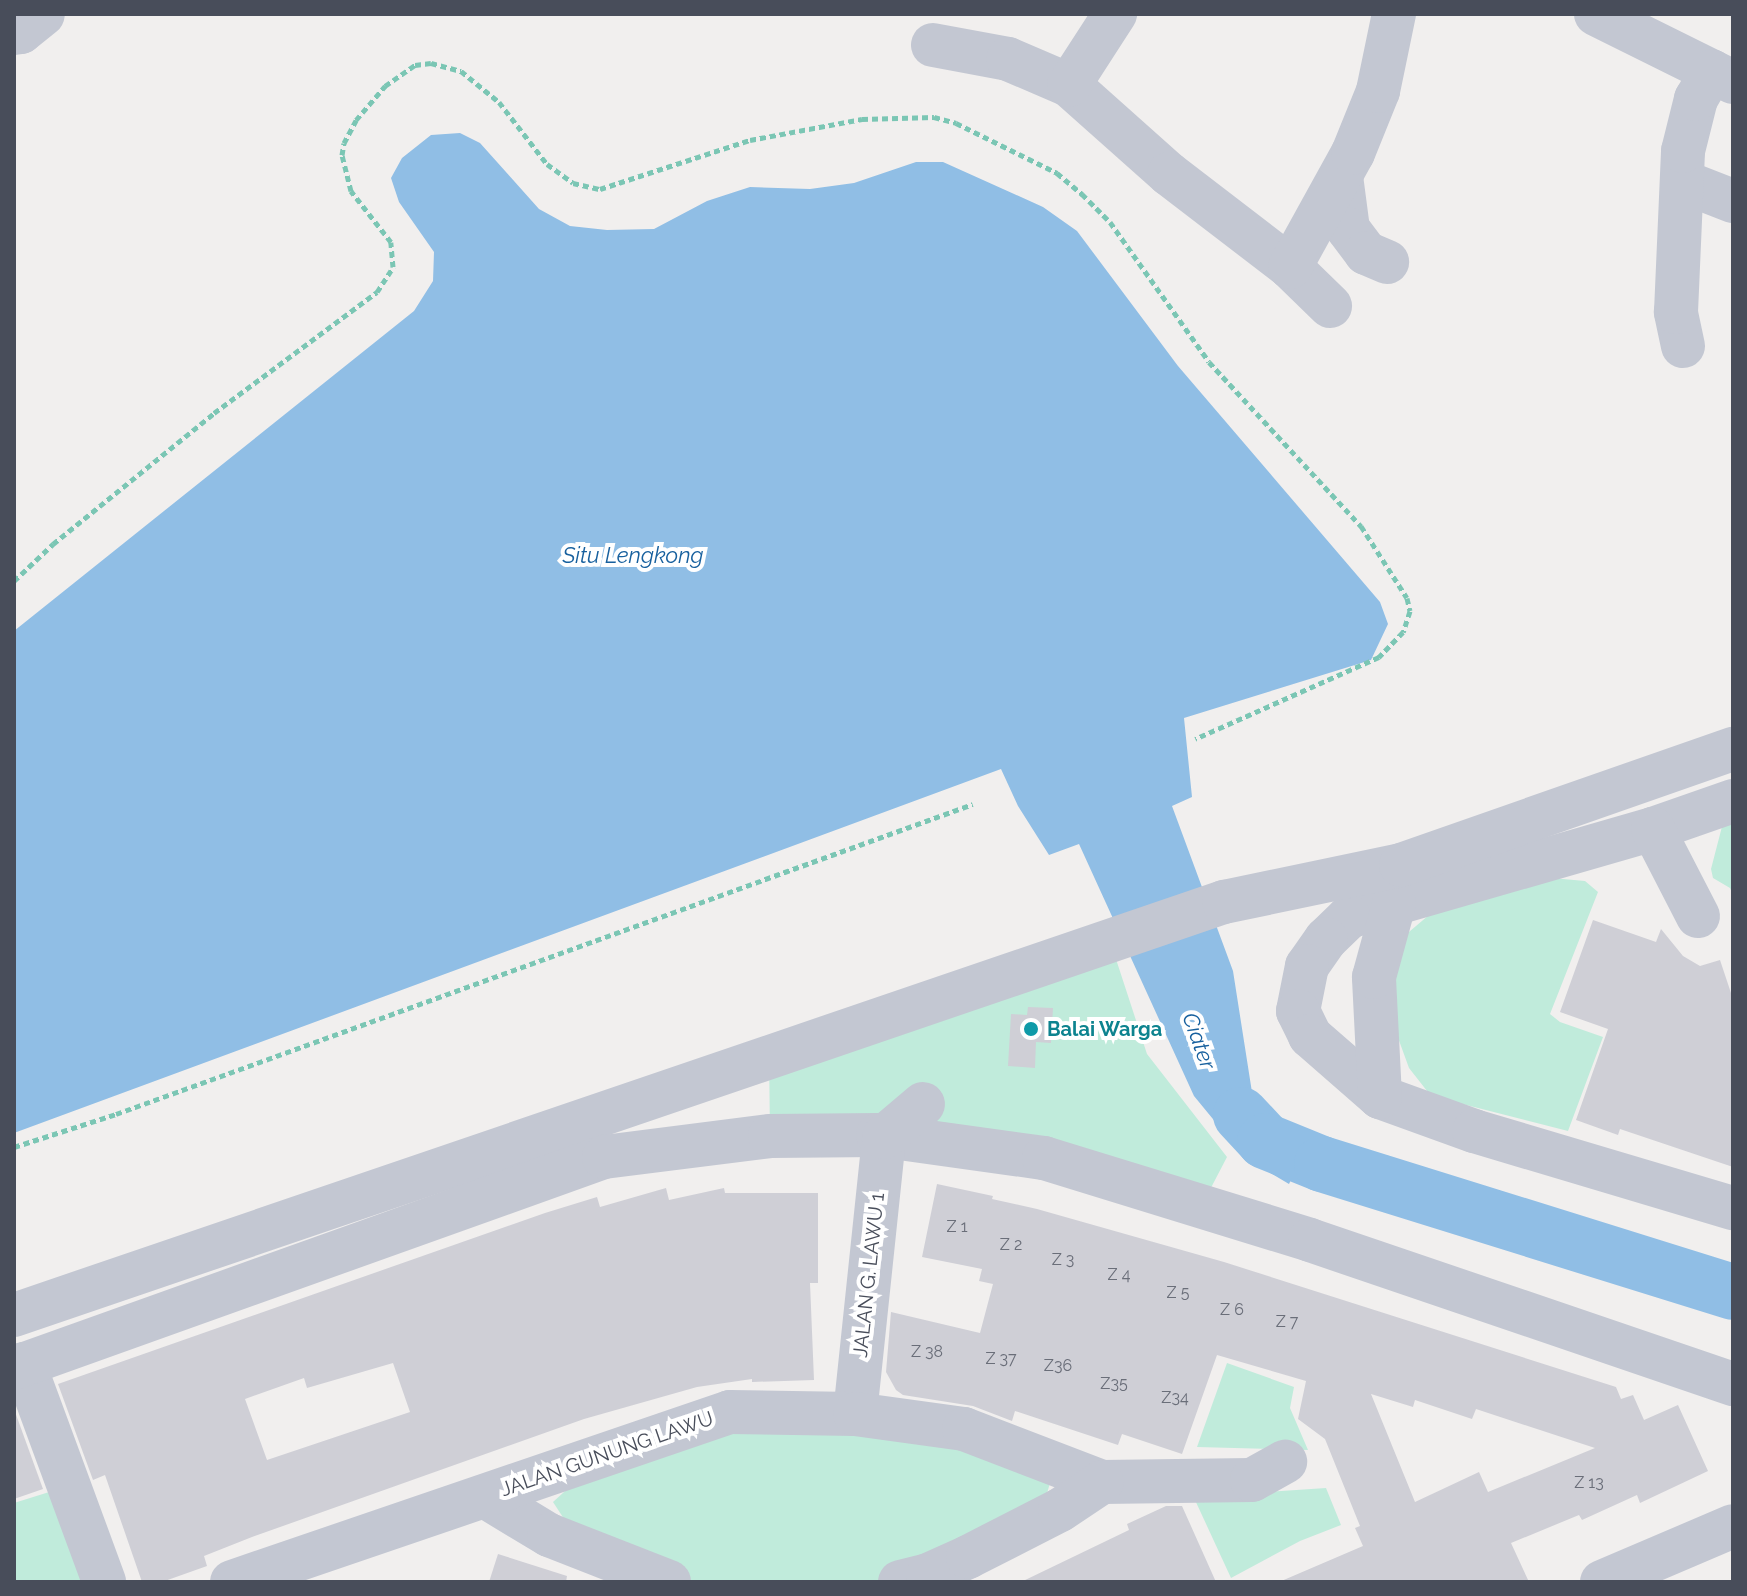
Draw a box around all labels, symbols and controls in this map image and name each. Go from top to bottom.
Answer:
water label: Situ Lengkong [562,543,704,569]
water label: Ciater [1177,1009,1221,1073]
place label: Balai Warga [1047,1017,1163,1041]
marker: Balai Warga [1022,1020,1040,1038]
street label: JALAN G. LAWU 1 [848,1191,890,1359]
house number: Z 1 [947,1217,967,1237]
house number: Z 2 [1000,1235,1022,1255]
house number: Z 3 [1052,1250,1074,1270]
house number: Z 4 [1108,1265,1130,1285]
house number: Z 5 [1167,1283,1189,1303]
house number: Z 6 [1220,1300,1244,1320]
house number: Z 7 [1276,1312,1298,1332]
house number: Z 38 [911,1342,943,1362]
house number: Z 37 [985,1349,1017,1369]
house number: Z36 [1044,1356,1072,1376]
house number: Z35 [1100,1374,1128,1394]
house number: Z34 [1161,1388,1189,1408]
street label: JALAN GUNUNG LAWU [497,1406,717,1502]
house number: Z 13 [1574,1473,1604,1493]

